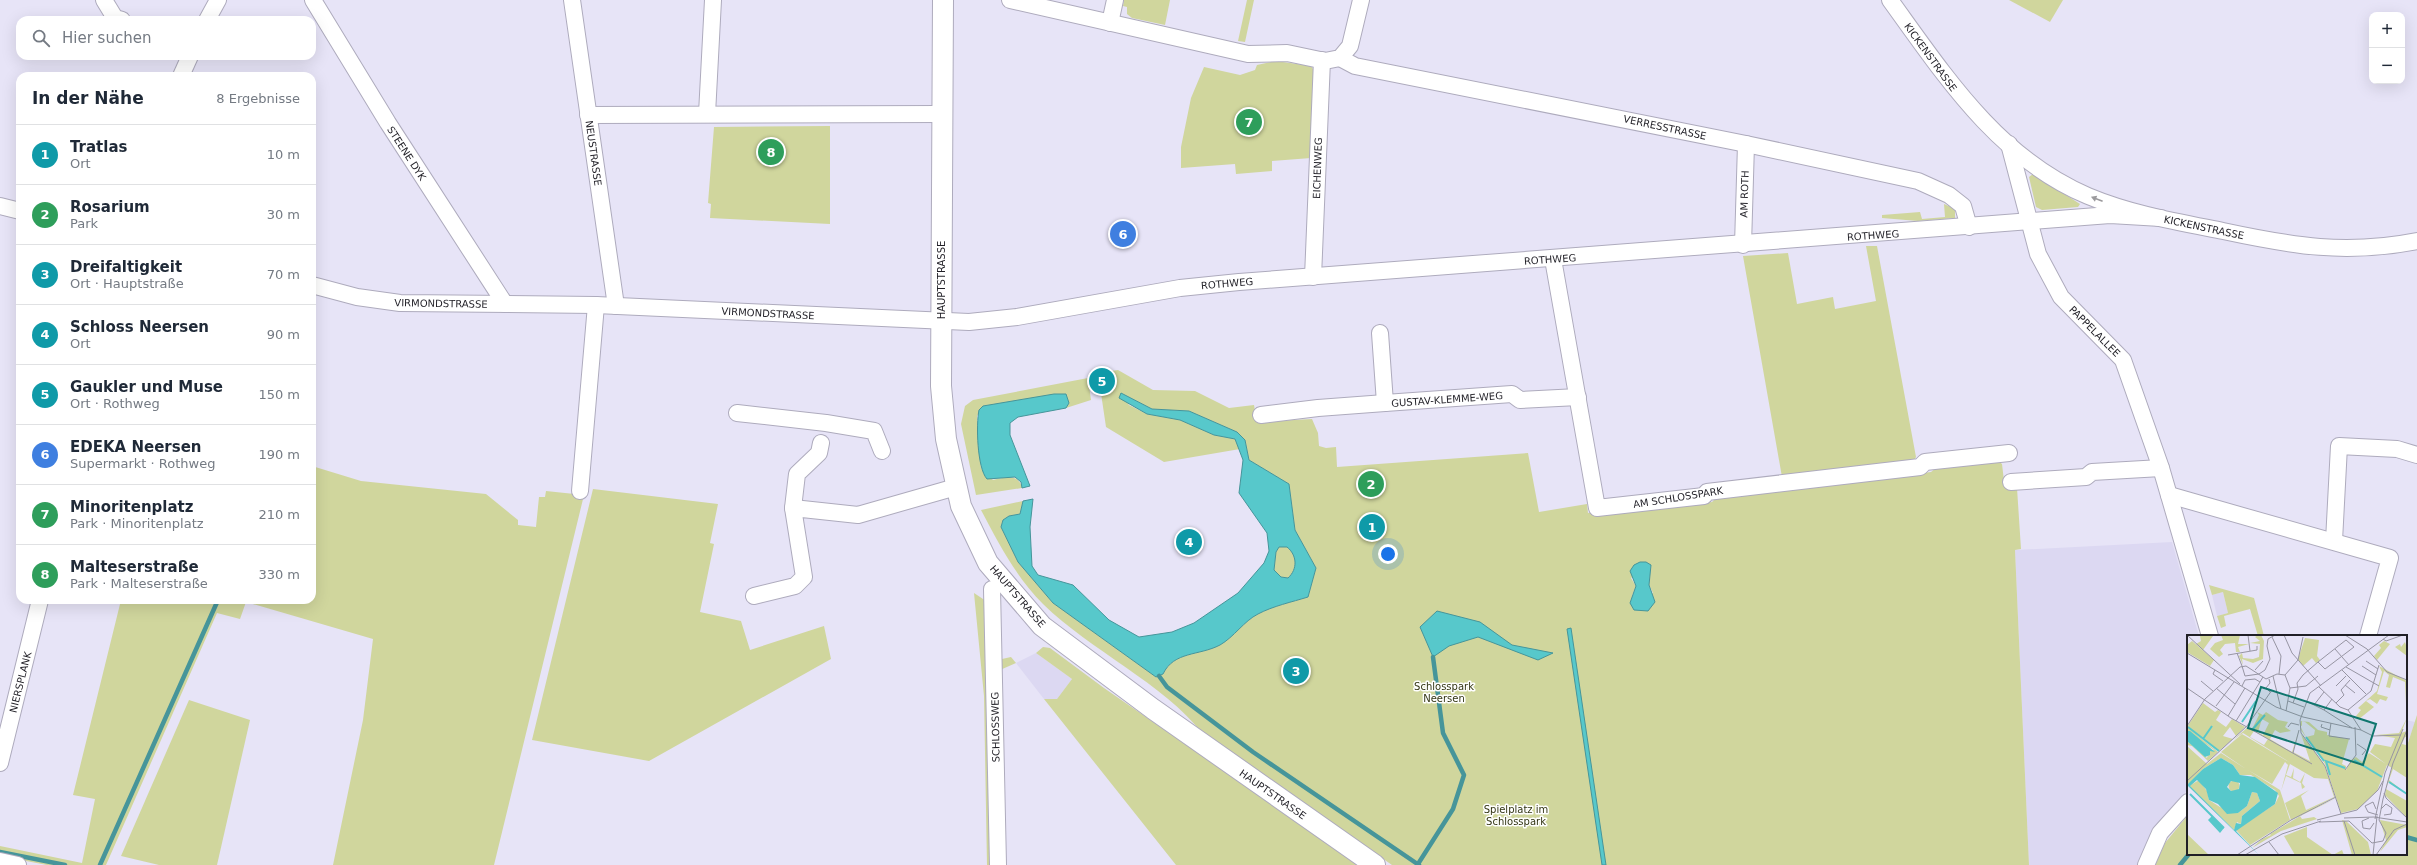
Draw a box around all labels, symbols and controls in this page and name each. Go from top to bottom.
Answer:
map controls [2369,12,2405,84]
button: + [2369,12,2405,48]
search box [16,16,316,60]
street label: KICKENSTRASSE [1902,21,1959,94]
icon: search [30,27,52,49]
text: Hier suchen [62,29,151,47]
button: − [2369,48,2405,84]
text: In der Nähe [32,88,144,108]
text: 8 Ergebnisse [216,91,300,106]
pin: 7 [1236,107,1262,137]
street label: VERRESSTRASSE [1622,113,1707,142]
street label: NEUSTRASSE [583,120,604,187]
street label: STEENE DYK [385,124,428,183]
pin: 8 [758,137,784,167]
street label: EICHENWEG [1311,137,1324,199]
text: Tratlas [70,138,127,156]
text: 1 [40,147,50,162]
text: 10 m [267,147,300,162]
text: Ort [70,156,91,171]
street label: AM ROTH [1738,170,1751,218]
one-way arrow [2091,196,2103,202]
text: Rosarium [70,198,150,216]
text: 2 [40,207,50,222]
text: 30 m [267,207,300,222]
street label: KICKENSTRASSE [2163,214,2245,241]
text: Park [70,216,98,231]
pin: 6 [1110,219,1136,249]
street label: ROTHWEG [1847,228,1900,243]
street label: HAUPTSTRASSE [936,241,947,319]
street label: ROTHWEG [1524,252,1577,267]
text: Dreifaltigkeit [70,258,182,276]
text: 3 [40,267,50,282]
text: 70 m [267,267,300,282]
text: Ort · Hauptstraße [70,276,184,291]
street label: ROTHWEG [1200,276,1254,291]
street label: VIRMONDSTRASSE [394,297,488,310]
street label: PAPPELALLEE [2067,304,2122,359]
street label: VIRMONDSTRASSE [721,306,815,321]
text: Schloss Neersen [70,318,209,336]
text: 4 [40,327,50,342]
text: 90 m [267,327,300,342]
text: Ort [70,336,91,351]
pin: 5 [1089,366,1115,396]
text: Gaukler und Muse [70,378,223,396]
text: 5 [40,387,50,402]
text: 150 m [258,387,300,402]
street label: GUSTAV-KLEMME-WEG [1391,390,1503,409]
text: Ort · Rothweg [70,396,160,411]
text: EDEKA Neersen [70,438,201,456]
text: 6 [40,447,50,462]
text: 190 m [258,447,300,462]
text: Supermarkt · Rothweg [70,456,215,471]
pin: 2 [1358,469,1384,499]
street label: AM SCHLOSSPARK [1632,485,1724,510]
text: Minoritenplatz [70,498,194,516]
text: 7 [40,507,50,522]
text: 210 m [258,507,300,522]
pin: 1 [1359,512,1385,542]
text: Park · Minoritenplatz [70,516,204,531]
pin: 4 [1176,527,1202,557]
your location [1378,544,1398,564]
text: Malteserstraße [70,558,199,576]
street label: HAUPTSTRASSE [988,563,1048,630]
text: 8 [40,567,50,582]
text: 330 m [258,567,300,582]
text: Park · Malteserstraße [70,576,208,591]
inset map [2187,635,2407,855]
street label: NIERSPLANK [8,650,34,714]
pin: 3 [1283,656,1309,686]
park label: Schlosspark Neersen [1414,681,1474,704]
street label: SCHLOSSWEG [989,692,1002,762]
street label: HAUPTSTRASSE [1237,767,1308,821]
park label: Spielplatz im Schlosspark [1484,804,1548,827]

